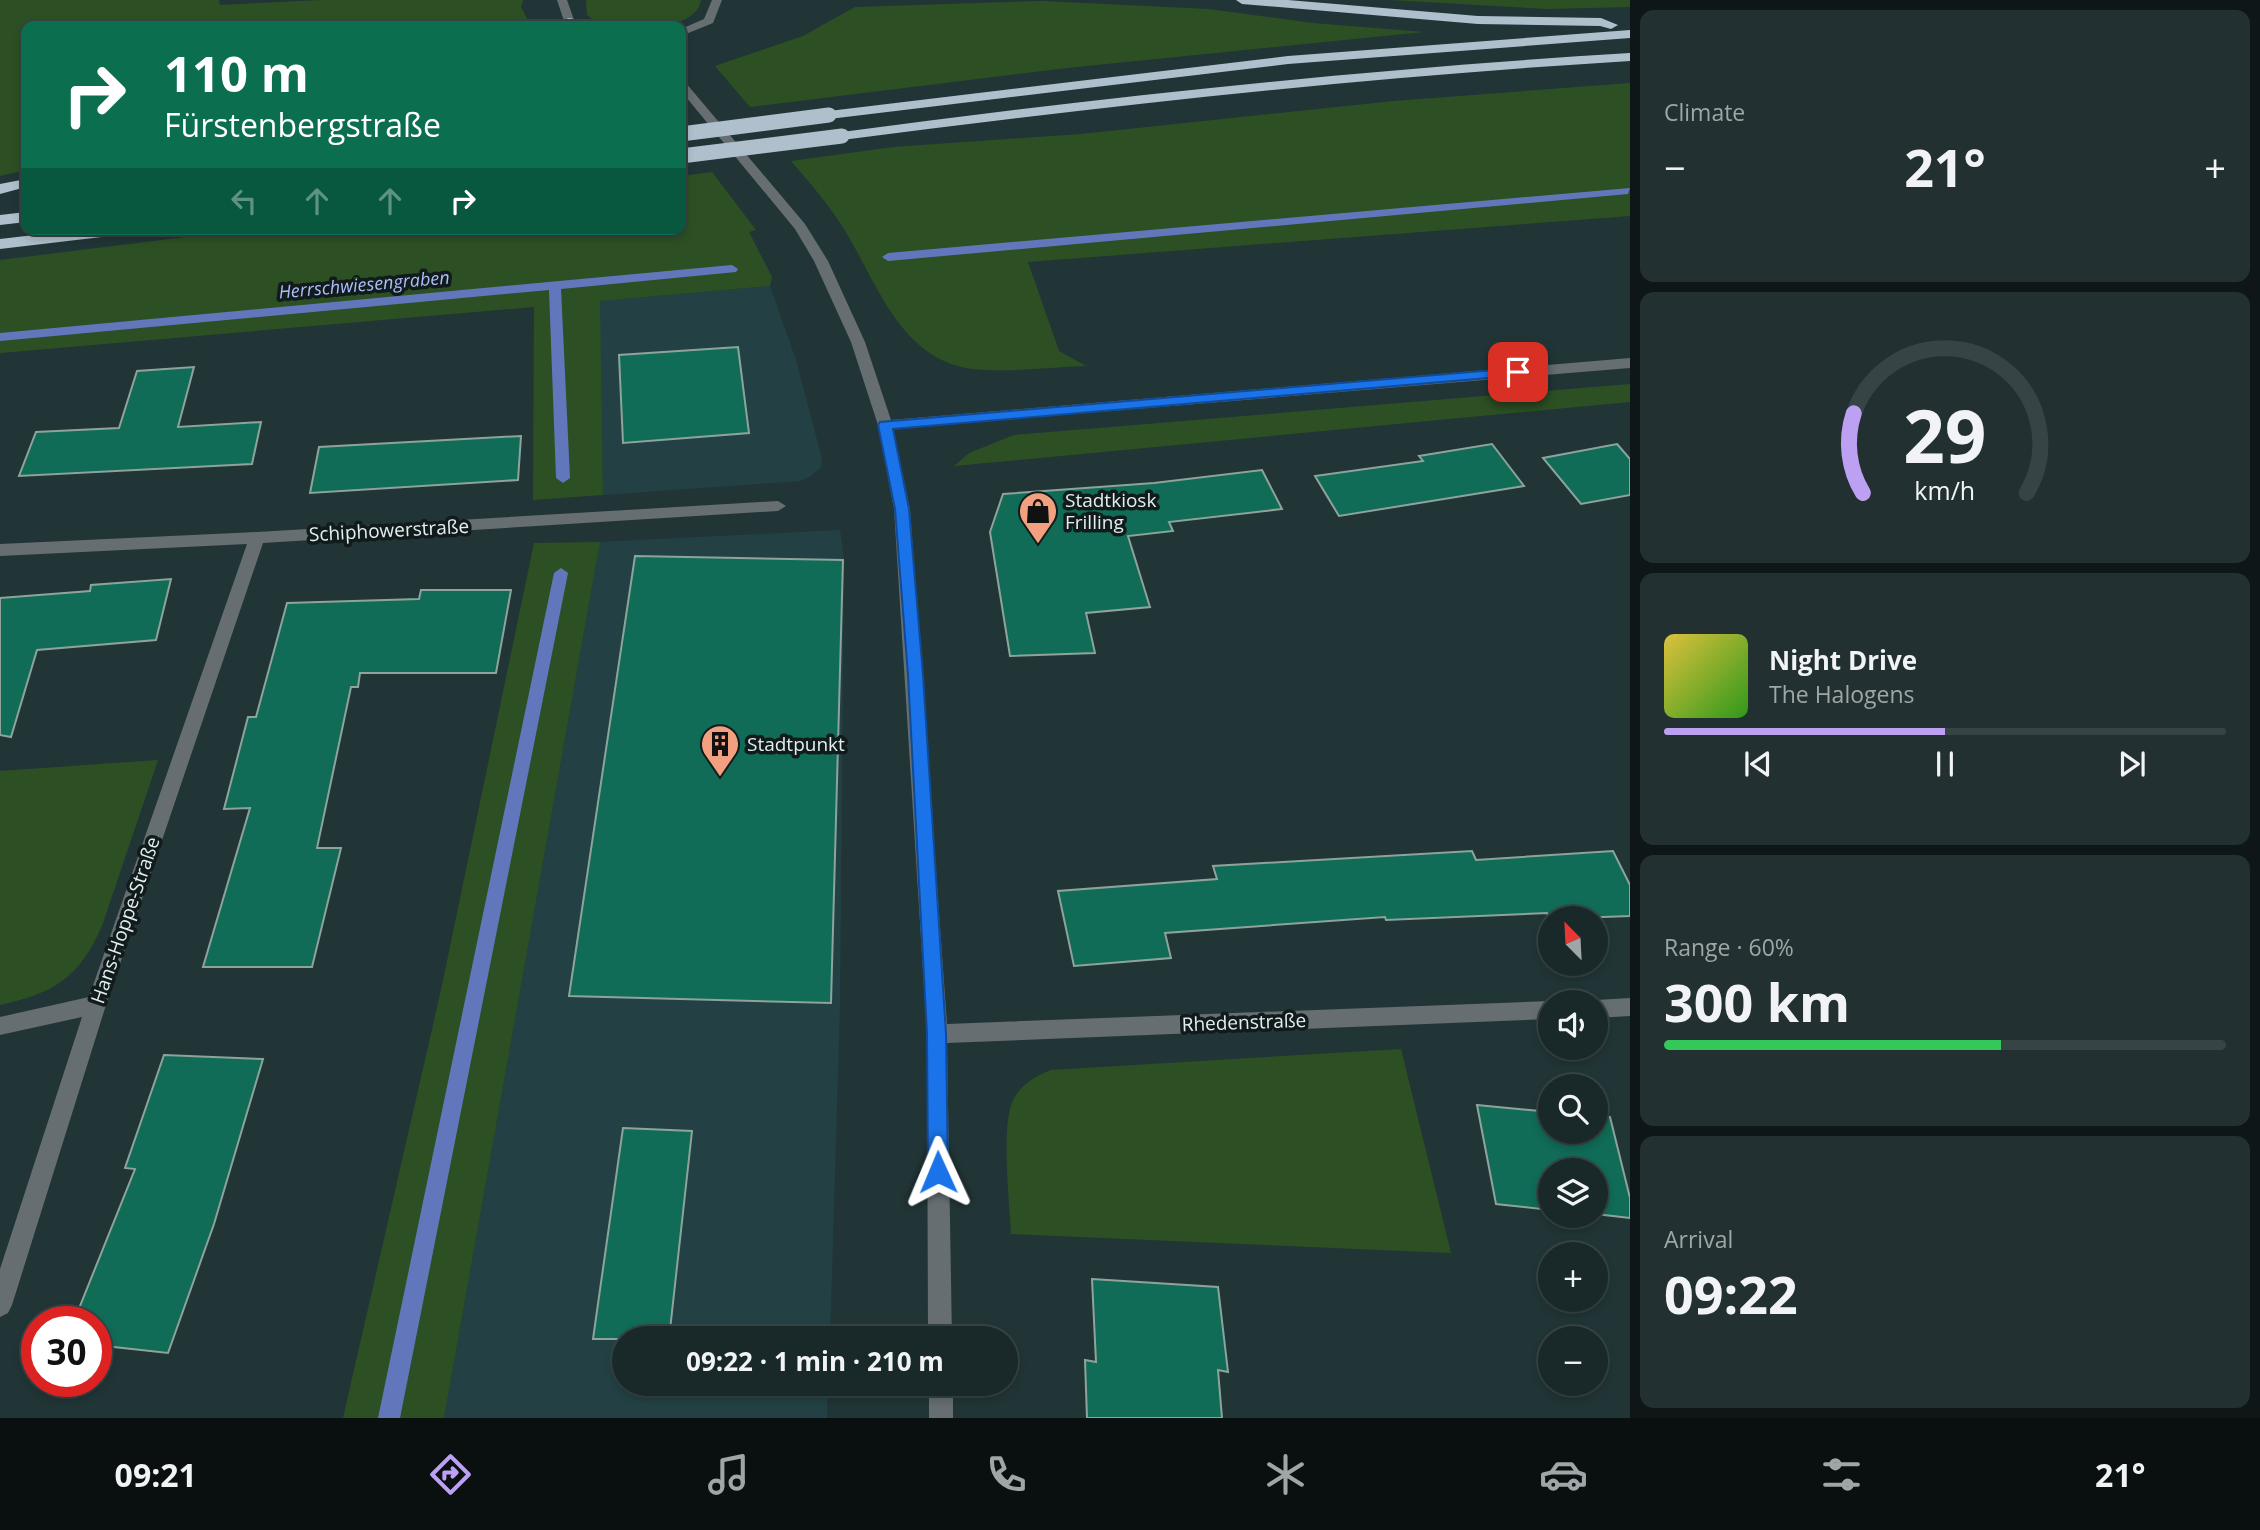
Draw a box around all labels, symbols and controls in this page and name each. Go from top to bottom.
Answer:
text: 110 m [164,40,309,106]
icon: right [49,49,140,140]
text: Climate [1664,96,1745,128]
text: Fürstenbergstraße [164,103,441,146]
text: 21° [1904,131,1986,202]
text: − [1664,141,1686,193]
text: + [2204,141,2226,193]
icon: left [225,182,263,220]
icon: ahead [298,182,336,220]
icon: ahead [371,182,409,220]
icon: right [444,182,482,220]
water label: Herrschwiesengraben [277,265,451,303]
pin [1488,342,1548,402]
icon: arrive [1499,353,1537,391]
text: 29 [1903,386,1987,485]
text: km/h [1915,473,1975,507]
place label: Stadtkiosk Frilling [1065,487,1156,535]
shop icon: Stadtkiosk Frilling [1017,490,1059,545]
street label: Schiphowerstraße [308,513,470,547]
text: Night Drive [1769,642,1917,678]
text: The Halogens [1769,678,1915,710]
building icon: Stadtpunkt [699,723,741,778]
place label: Stadtpunkt [747,731,845,757]
icon: previous [1739,745,1777,783]
icon: pause [1926,745,1964,783]
icon: next [2113,745,2151,783]
street label: Hans-Hoppe-Straße [84,833,166,1007]
north arrow [1538,906,1608,976]
map controls [1538,906,1608,1396]
text: Range · 60% [1664,931,1794,963]
text: 300 km [1664,966,1850,1037]
button: sound [1538,990,1608,1060]
street label: Rhedenstraße [1181,1007,1307,1037]
button: search [1538,1074,1608,1144]
position arrow [901,1135,975,1209]
button: layers [1538,1158,1608,1228]
text: Arrival [1664,1223,1733,1255]
button: + [1538,1242,1608,1312]
text: 09:22 [1664,1258,1798,1329]
speed limit sign: 30 [21,1306,112,1397]
button: − [1538,1326,1608,1396]
text: 09:22 · 1 min · 210 m [686,1343,944,1379]
icon: directions [426,1450,475,1499]
icon: music [704,1450,753,1499]
icon: phone [982,1450,1031,1499]
icon: climate [1261,1450,1310,1499]
icon: car [1539,1450,1588,1499]
icon: filters [1817,1450,1866,1499]
text: 09:21 [115,1453,197,1496]
text: 21° [2095,1453,2145,1496]

